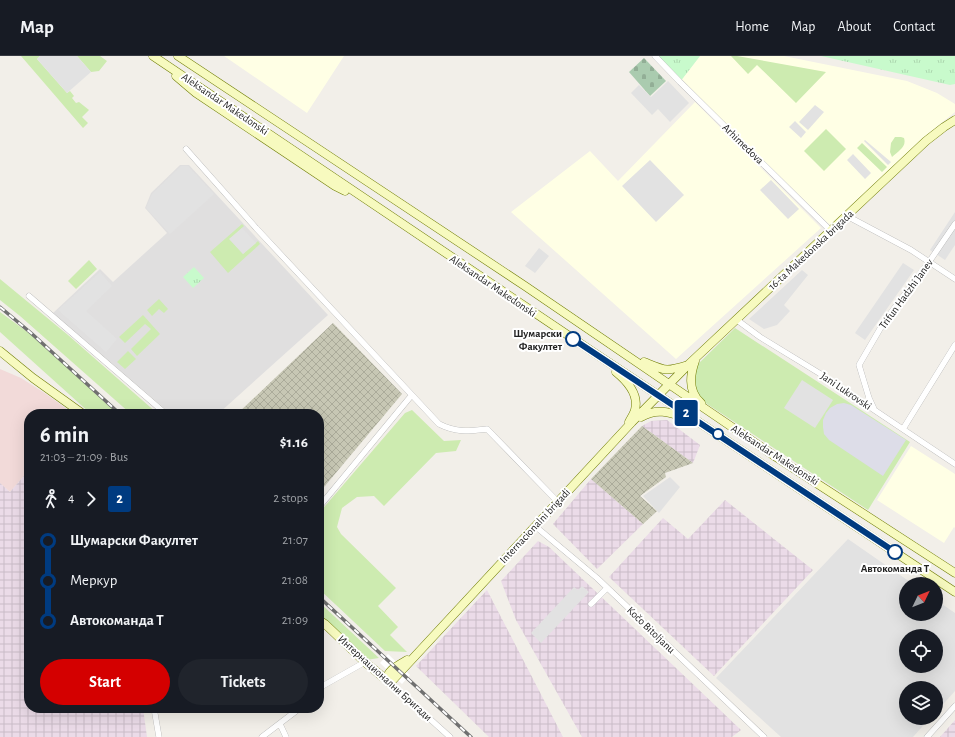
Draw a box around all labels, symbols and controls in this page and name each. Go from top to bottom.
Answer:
text: Map [20,18,54,37]
text: Home [735,20,769,34]
text: Map [791,20,815,34]
text: About [837,20,871,34]
text: Contact [893,20,935,34]
street label: Aleksandar Makedonski [180,71,270,137]
street label: Arhimedova [720,122,766,166]
street label: 16-ta Makedonska brigada [766,208,856,292]
street label: Aleksandar Makedonski [448,253,538,319]
street label: Trifun Hadzhi Janev [877,257,935,331]
place label: Шумарски Факултет [513,328,563,352]
marker: Шумарски Факултет [565,331,581,347]
street label: Jani Lukrovski [819,370,873,412]
line badge: 2 [673,400,699,426]
text: 2 [683,406,689,420]
street label: Aleksandar Makedonski [729,423,821,487]
text: 6 min [40,424,89,446]
unlabelled marker [712,428,724,440]
text: $1.16 [280,435,308,450]
text: 21:03 – 21:09 · Bus [40,451,128,464]
street label: Internacionalni brigadi [498,487,572,565]
icon: walk [40,488,62,510]
icon: forward [80,488,102,510]
text: 4 [68,492,74,505]
text: 2 [116,492,123,506]
text: 2 stops [273,492,308,505]
text: Шумарски Факултет [70,533,198,548]
text: 21:07 [282,534,308,547]
marker: Автокоманда Т [887,544,903,560]
place label: Автокоманда Т [861,563,930,574]
text: Меркур [70,573,117,588]
text: 21:08 [282,574,308,587]
north arrow [899,577,943,621]
map controls [899,577,943,725]
street label: Kočo Bitoljanu [625,605,677,656]
text: Автокоманда Т [70,613,164,628]
text: 21:09 [282,614,308,627]
button: locate [899,629,943,673]
street label: Интернационални Бригади [336,633,434,723]
button: Start [40,659,170,705]
button: Tickets [178,659,308,705]
button: layers [899,681,943,725]

